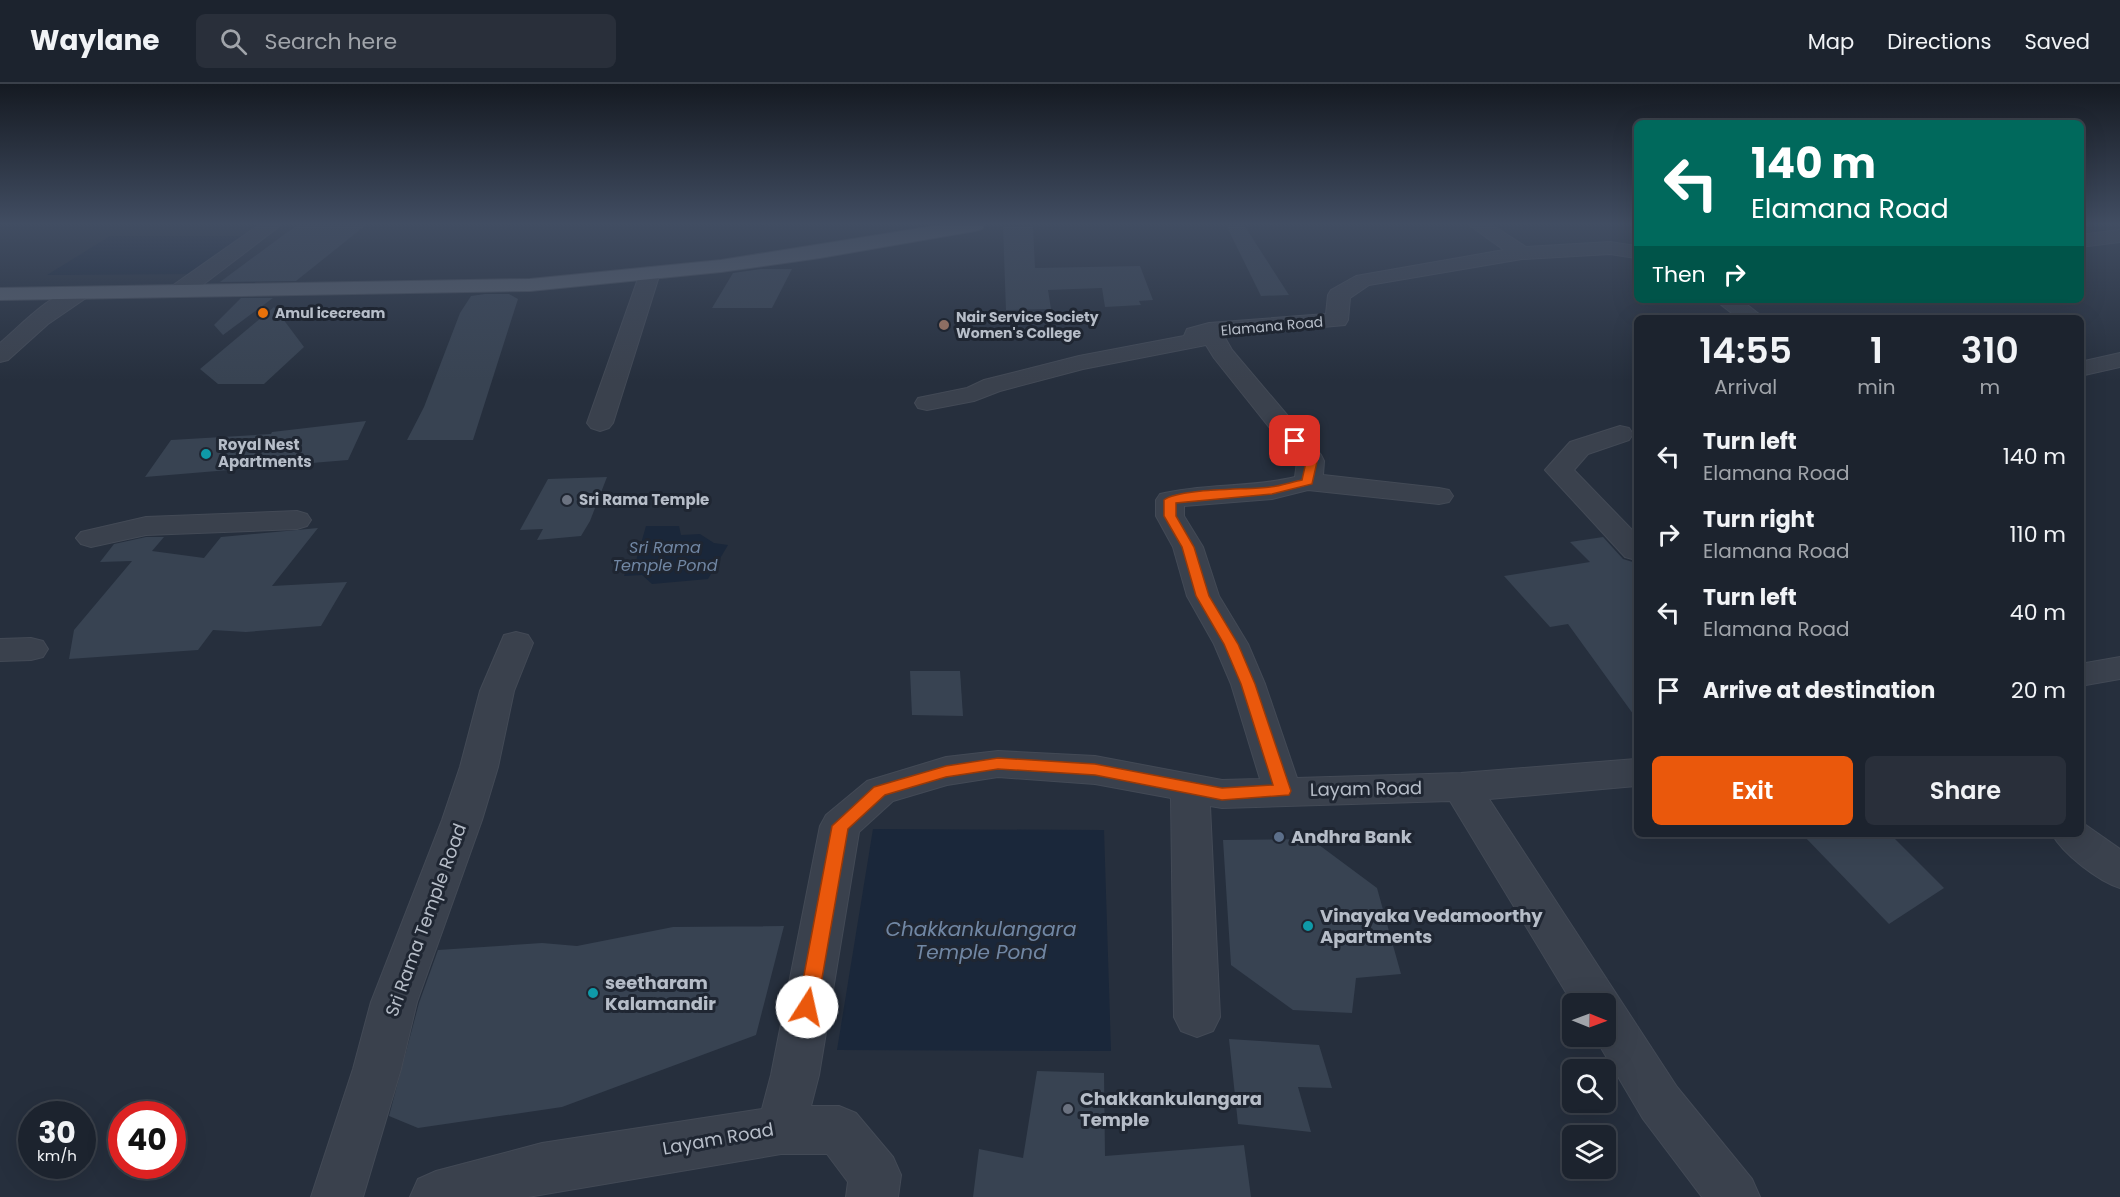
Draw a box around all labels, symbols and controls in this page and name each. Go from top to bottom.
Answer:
search box [196,14,616,68]
text: Waylane [30,21,160,60]
icon: search [217,25,250,58]
text: Search here [265,26,397,57]
text: Map [1808,27,1854,56]
text: Directions [1887,27,1991,56]
text: Saved [2024,27,2090,56]
text: 140 m [1751,134,1876,193]
icon: left [1652,144,1730,222]
text: Elamana Road [1751,190,1949,227]
icon: right [1718,258,1751,291]
text: Then [1652,259,1706,290]
place label: Amul icecream [275,303,385,323]
marker: Amul icecream [256,306,270,320]
place label: Nair Service Society Women's College [956,307,1099,343]
street label: Elamana Road [1220,312,1324,340]
marker: Nair Service Society Women's College [937,318,951,332]
text: 14:55 [1699,325,1792,376]
text: 1 [1870,325,1883,376]
text: 310 [1961,325,2019,376]
text: Arrival [1714,373,1777,401]
text: min [1857,373,1896,401]
text: m [1979,373,2000,401]
pin [1269,415,1320,466]
icon: arrive [1278,424,1311,457]
text: Turn left [1703,426,1797,457]
place label: Royal Nest Apartments [218,434,312,472]
icon: left [1652,440,1685,473]
text: 140 m [2003,441,2066,472]
marker: Royal Nest Apartments [199,447,213,461]
text: Elamana Road [1703,459,1849,487]
place label: Sri Rama Temple [579,489,709,510]
marker: Sri Rama Temple [560,493,574,507]
text: Turn right [1703,504,1814,535]
icon: right [1652,518,1685,551]
text: 110 m [2010,519,2066,550]
water label: Sri Rama Temple Pond [612,536,718,577]
text: Elamana Road [1703,537,1849,565]
text: Turn left [1703,582,1797,613]
icon: left [1652,596,1685,629]
text: 40 m [2010,597,2066,628]
text: Elamana Road [1703,615,1849,643]
icon: arrive [1652,674,1685,707]
text: Arrive at destination [1703,675,1935,706]
text: 20 m [2011,675,2066,706]
button: Exit [1652,756,1853,825]
button: Share [1865,756,2066,825]
street label: Layam Road [1310,775,1422,802]
street label: Sri Rama Temple Road [379,820,472,1020]
place label: Andhra Bank [1291,824,1413,849]
marker: Andhra Bank [1272,830,1286,844]
place label: Vinayaka Vedamoorthy Apartments [1320,903,1543,949]
water label: Chakkankulangara Temple Pond [885,915,1077,966]
marker: Vinayaka Vedamoorthy Apartments [1301,919,1315,933]
place label: seetharam Kalamandir [605,970,716,1016]
position arrow [775,975,839,1039]
marker: seetharam Kalamandir [586,986,600,1000]
north arrow [1562,993,1616,1047]
map controls [1562,993,1616,1179]
button: search [1562,1059,1616,1113]
place label: Chakkankulangara Temple [1080,1086,1262,1132]
speed limit sign: 40 [108,1101,186,1179]
marker: Chakkankulangara Temple [1061,1102,1075,1116]
text: 30 [38,1111,76,1154]
street label: Layam Road [660,1116,775,1161]
button: layers [1562,1125,1616,1179]
text: km/h [37,1145,77,1166]

